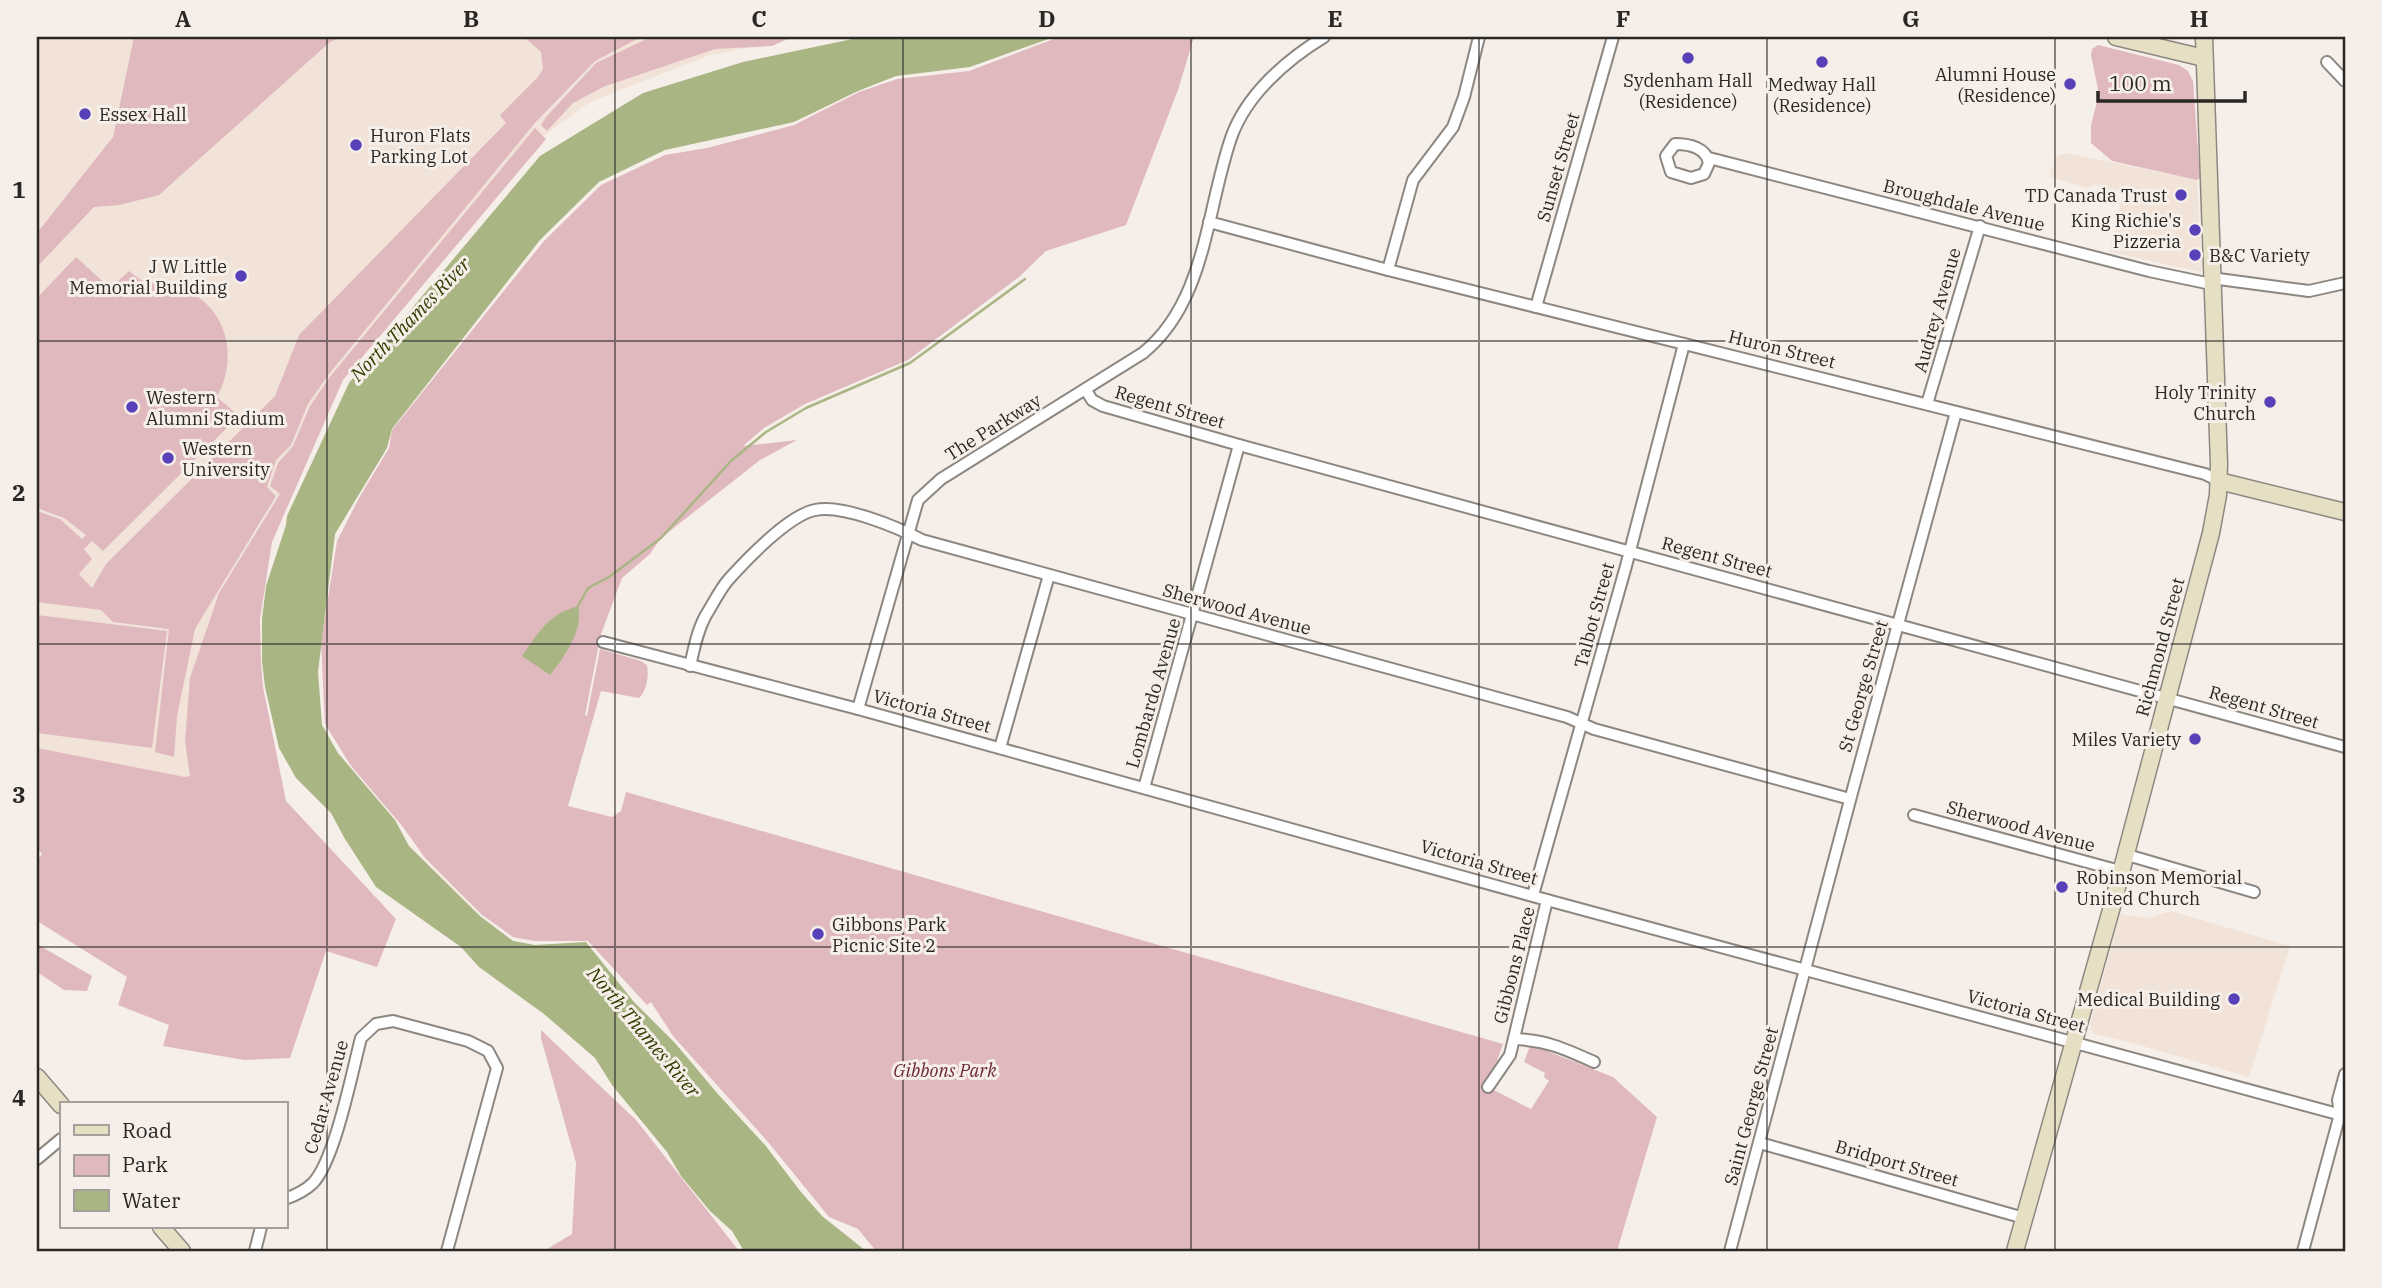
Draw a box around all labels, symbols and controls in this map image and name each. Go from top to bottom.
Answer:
text: A [175,3,191,33]
text: B [463,3,479,33]
text: C [751,3,767,33]
text: D [1038,3,1056,33]
text: E [1327,3,1343,33]
text: F [1616,3,1630,33]
text: G [1902,3,1920,33]
text: H [2190,3,2208,33]
marker: Sydenham Hall (Residence) [1680,50,1696,66]
marker: Medway Hall (Residence) [1814,54,1830,70]
scale bar [2098,60,2246,104]
place label: Alumni House (Residence) [1935,63,2056,107]
place label: Sydenham Hall (Residence) [1623,69,1753,113]
text: 100 m [2109,69,2172,97]
place label: Medway Hall (Residence) [1768,73,1876,117]
marker: Alumni House (Residence) [2062,76,2078,92]
place label: Essex Hall [99,103,187,126]
marker: Essex Hall [77,106,93,122]
street label: Sunset Street [1531,110,1585,224]
place label: Huron Flats Parking Lot [370,124,471,168]
marker: Huron Flats Parking Lot [348,137,364,153]
text: 1 [12,174,26,204]
street label: Broughdale Avenue [1881,174,2047,236]
place label: TD Canada Trust [2025,184,2167,207]
marker: TD Canada Trust [2173,187,2189,203]
place label: King Richie's Pizzeria [2071,209,2181,253]
marker: King Richie's Pizzeria [2187,222,2203,238]
place label: B&C Variety [2209,244,2310,267]
street label: Audrey Avenue [1908,245,1966,375]
marker: B&C Variety [2187,247,2203,263]
water label: North Thames River [344,252,476,387]
place label: J W Little Memorial Building [69,255,227,299]
marker: J W Little Memorial Building [233,268,249,284]
street label: Huron Street [1726,325,1838,373]
street label: Regent Street [1112,380,1228,434]
place label: Holy Trinity Church [2154,381,2256,425]
place label: Western Alumni Stadium [146,386,285,430]
street label: The Parkway [941,388,1046,466]
marker: Holy Trinity Church [2262,394,2278,410]
marker: Western Alumni Stadium [124,399,140,415]
place label: Western University [182,437,270,481]
marker: Western University [160,450,176,466]
text: 2 [12,477,26,507]
street label: Regent Street [1659,531,1775,583]
street label: Talbot Street [1569,560,1619,670]
street label: Richmond Street [2130,575,2190,719]
street label: Sherwood Avenue [1160,578,1314,640]
street label: Lombardo Avenue [1121,615,1185,771]
street label: St George Street [1833,617,1893,755]
street label: Regent Street [2206,680,2322,734]
street label: Victoria Street [870,684,994,738]
place label: Miles Variety [2072,728,2181,751]
marker: Miles Variety [2187,731,2203,747]
text: 3 [12,779,26,809]
street label: Sherwood Avenue [1944,795,2098,857]
street label: Victoria Street [1418,834,1540,890]
place label: Robinson Memorial United Church [2076,866,2242,910]
marker: Robinson Memorial United Church [2054,879,2070,895]
street label: Gibbons Place [1488,904,1540,1026]
place label: Gibbons Park Picnic Site 2 [832,913,947,957]
marker: Gibbons Park Picnic Site 2 [810,926,826,942]
water label: North Thames River [582,961,706,1103]
street label: Victoria Street [1964,984,2088,1038]
place label: Medical Building [2077,988,2220,1011]
marker: Medical Building [2226,991,2242,1007]
street label: Saint George Street [1719,1024,1783,1188]
street label: Cedar Avenue [299,1037,353,1157]
park label: Gibbons Park [893,1059,997,1082]
text: 4 [12,1082,26,1112]
legend [60,1102,287,1228]
text: Road [122,1116,172,1144]
street label: Bridport Street [1833,1134,1961,1192]
text: Park [122,1150,169,1178]
text: Water [122,1186,181,1214]

